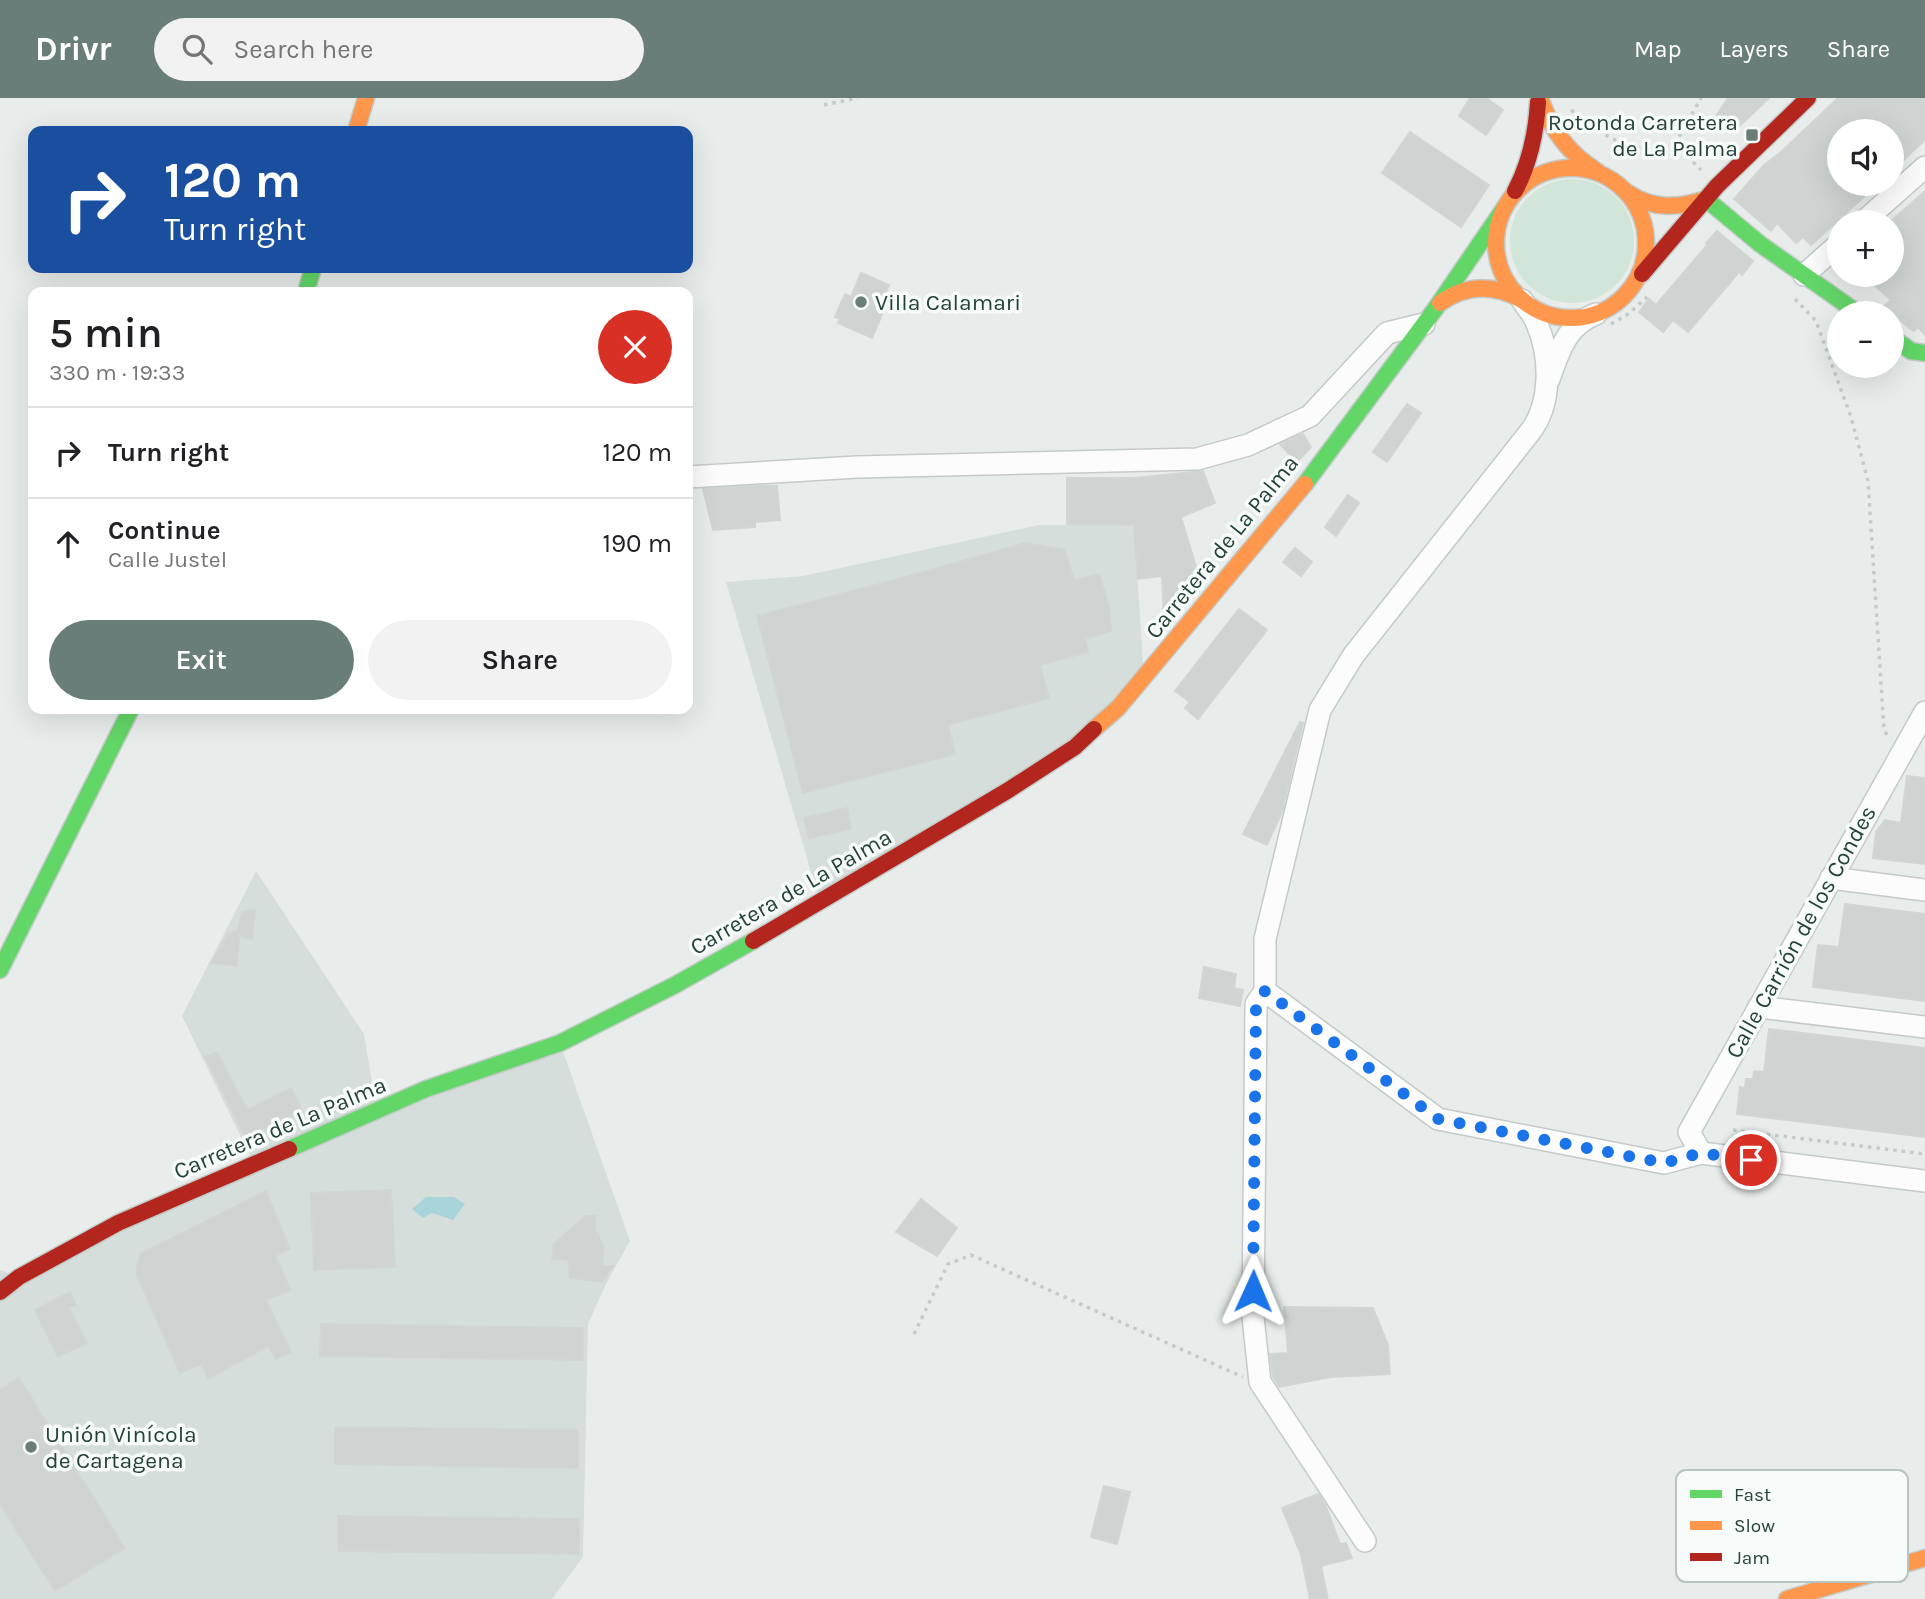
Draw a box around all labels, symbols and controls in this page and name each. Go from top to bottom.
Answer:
search box [154,18,644,81]
text: Drivr [35,30,112,68]
icon: search [178,30,216,68]
text: Search here [234,34,373,65]
text: Map [1634,35,1682,63]
text: Layers [1720,35,1789,63]
text: Share [1827,35,1890,63]
place label: Rotonda Carretera de La Palma [1548,109,1738,162]
map controls [1827,119,1904,378]
button: sound [1827,119,1904,196]
marker: Rotonda Carretera de La Palma [1744,127,1760,143]
text: 120 m [164,152,301,209]
icon: right [49,154,140,245]
button: + [1827,210,1904,287]
text: Turn right [164,211,306,248]
place label: Villa Calamari [875,289,1021,316]
marker: Villa Calamari [853,294,869,310]
button: − [1827,301,1904,378]
text: 5 min [49,308,163,358]
button: close [598,310,672,384]
text: 330 m · 19:33 [49,359,185,386]
icon: right [49,434,87,472]
text: Turn right [108,437,229,468]
text: 120 m [602,437,672,468]
street label: Carretera de La Palma [1140,450,1304,644]
text: Continue [108,515,220,546]
icon: ahead [49,525,87,563]
text: 190 m [602,528,672,559]
text: Calle Justel [108,546,227,573]
button: Exit [49,620,354,700]
button: Share [368,620,672,700]
street label: Calle Carrión de los Condes [1720,801,1882,1063]
street label: Carretera de La Palma [686,823,896,961]
street label: Carretera de La Palma [170,1071,390,1185]
pin [1721,1130,1781,1190]
icon: arrive [1732,1141,1770,1179]
position arrow [1216,1254,1290,1328]
place label: Unión Vinícola de Cartagena [45,1421,197,1474]
marker: Unión Vinícola de Cartagena [23,1439,39,1455]
legend [1676,1470,1908,1582]
text: Fast [1734,1484,1771,1506]
text: Slow [1734,1515,1775,1537]
text: Jam [1734,1547,1770,1569]

